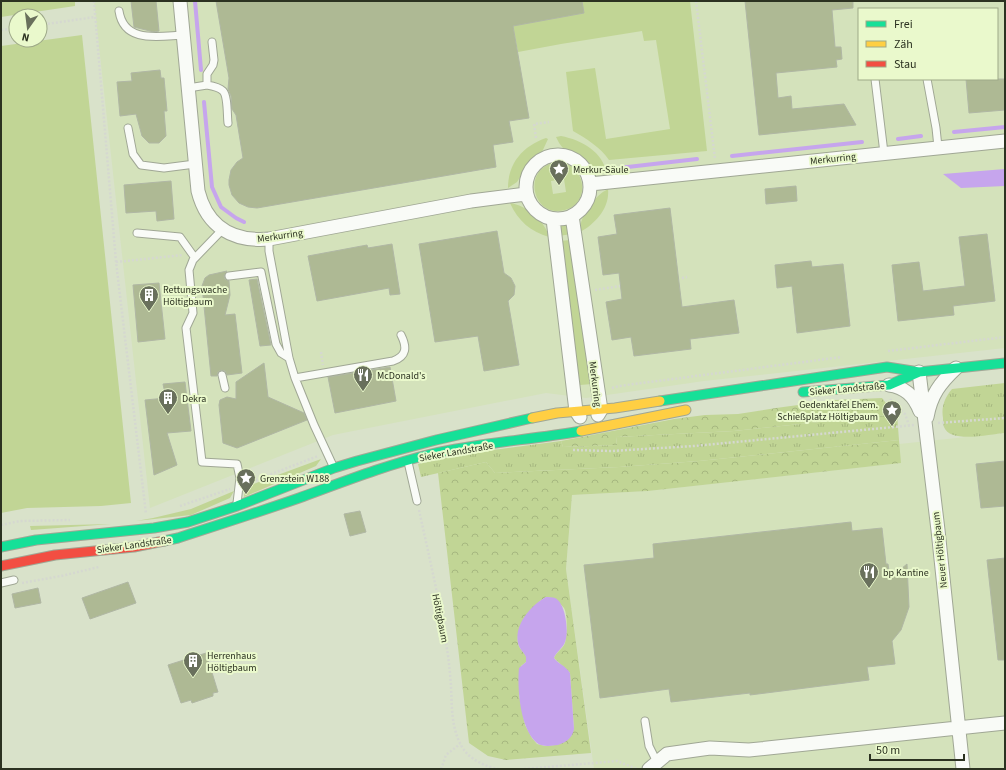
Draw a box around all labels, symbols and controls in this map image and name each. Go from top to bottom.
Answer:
north arrow [8,8,48,48]
legend [858,8,998,80]
text: Frei [894,16,913,33]
text: N [20,29,31,45]
text: Zäh [894,36,913,53]
text: Stau [894,56,917,73]
street label: Merkurring [810,150,857,168]
place icon: Merkur-Säule [548,158,570,186]
place label: Merkur-Säule [573,163,628,177]
street label: Merkurring [256,226,304,246]
place label: Rettungswache Höltigbaum [163,283,227,309]
building icon: Rettungswache Höltigbaum [138,284,160,312]
street label: Merkurring [585,361,605,408]
restaurant icon: McDonald's [352,364,374,392]
place label: McDonald's [377,369,426,383]
street label: Sieker Landstraße [809,379,885,399]
building icon: Dekra [157,387,179,415]
place label: Dekra [182,392,206,406]
place label: Gedenktafel Ehem. Schießplatz Höltigbaum [777,398,878,424]
place icon: Gedenktafel Ehem. Schießplatz Höltigbaum [881,399,903,427]
street label: Sieker Landstraße [418,439,494,465]
place icon: Grenzstein W188 [235,467,257,495]
place label: Grenzstein W188 [260,472,329,486]
street label: Neuer Höltigbaum [929,511,951,589]
street label: Sieker Landstraße [96,533,172,557]
restaurant icon: bp Kantine [858,561,880,589]
place label: bp Kantine [883,566,929,580]
street label: Höltigbaum [428,593,452,644]
place label: Herrenhaus Höltigbaum [207,649,257,675]
building icon: Herrenhaus Höltigbaum [182,650,204,678]
scale bar [870,736,964,762]
text: 50 m [876,742,900,759]

